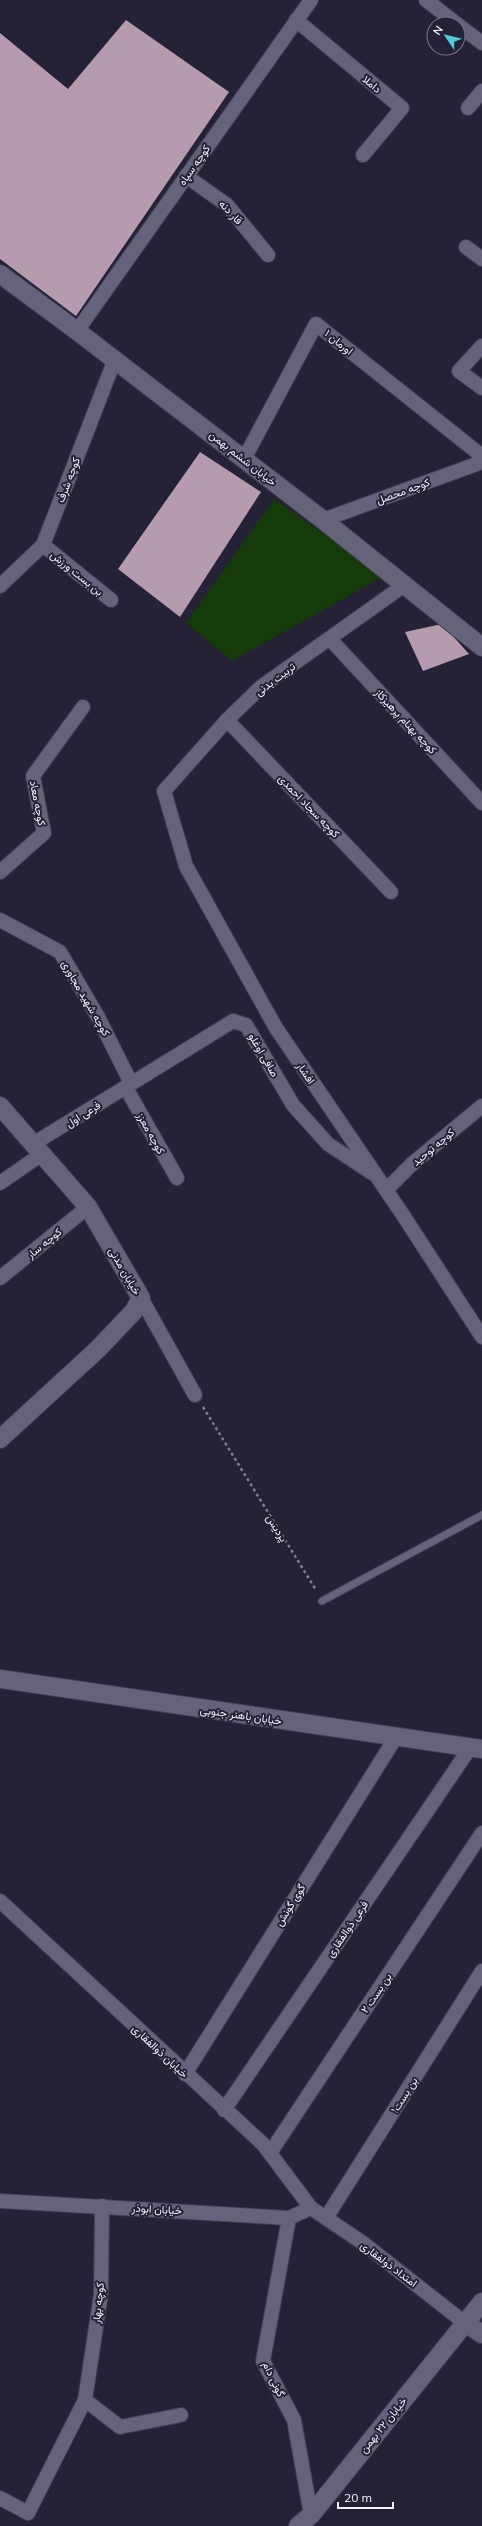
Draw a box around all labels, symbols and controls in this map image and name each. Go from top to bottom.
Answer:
north arrow [426,16,466,56]
text: N [430,23,446,38]
street label: داملا [360,72,384,96]
street label: کوچه سپاه [175,142,214,189]
street label: قار دنه [216,197,246,227]
street label: اورمان ۱ [322,326,356,358]
street label: خیابان ششم بهمن [206,427,279,489]
street label: کوچه شرف [53,455,84,505]
street label: کوچه محصل [374,475,432,508]
street label: بن بست ورزش [48,547,106,599]
street label: تربیت بدنی [252,659,298,699]
street label: کوچه بهنام پرهیزکاز [371,685,440,757]
street label: کوچه سجاد احمدی [275,771,343,841]
street label: کوچه معاد [26,779,49,827]
street label: کوچه شهید مجاوری [58,958,113,1039]
street label: صافی اوغلو [246,1030,282,1080]
street label: افشار [293,1059,318,1087]
street label: فرعی اول [63,1098,103,1130]
street label: کوچه معزز [132,1109,168,1157]
street label: کوچه توحید [409,1125,458,1170]
street label: کوچه سار [23,1225,65,1263]
street label: خیابان مدنی [106,1245,144,1297]
street label: پردیس [262,1512,291,1545]
street label: خیابان باهنر جنوبی [199,1702,283,1728]
street label: گوی گونش [272,1881,308,1929]
street label: فرعی ذوالفقاری [323,1898,371,1960]
street label: بن بست ۲ [357,1970,395,2016]
street label: خیابان ذوالفقاری [129,2021,191,2081]
street label: بن بست۱ [387,2074,421,2116]
street label: خیابان ابوذر [130,2201,183,2217]
street label: امتداد ذولفقاری [358,2238,420,2290]
street label: کوچه بهار [89,2282,108,2325]
street label: گونی دام [259,2359,288,2399]
street label: خیابان ۲۲ بهمن [356,2394,410,2456]
scale bar [338,2484,393,2510]
text: 20 m [344,2490,372,2505]

